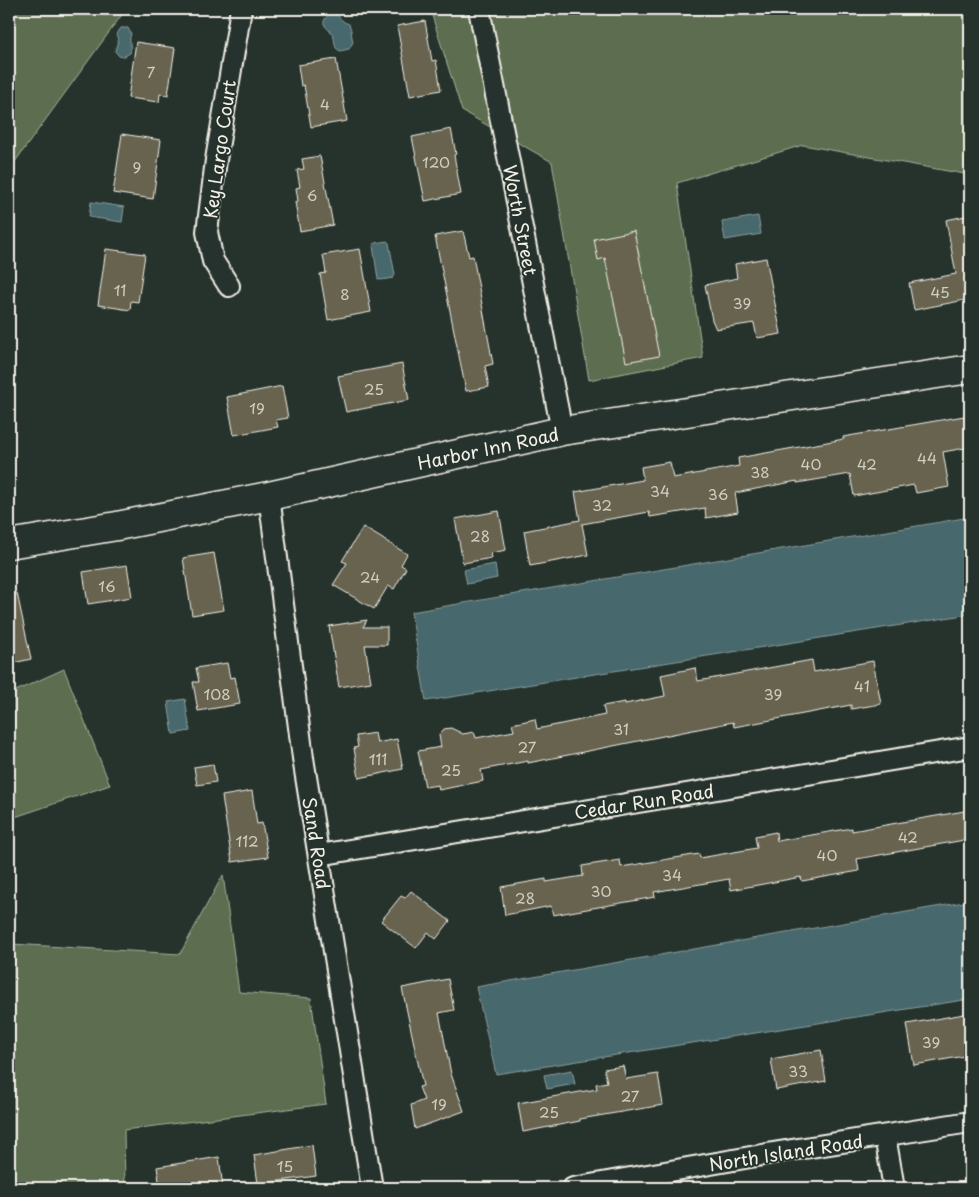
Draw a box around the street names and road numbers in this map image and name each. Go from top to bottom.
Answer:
street label: Key Largo Court [196,78,242,220]
street label: Worth Street [497,162,545,278]
street label: Harbor Inn Road [415,420,561,476]
street label: Cedar Run Road [572,777,716,825]
street label: Sand Road [296,795,338,891]
street label: North Island Road [707,1126,865,1178]

